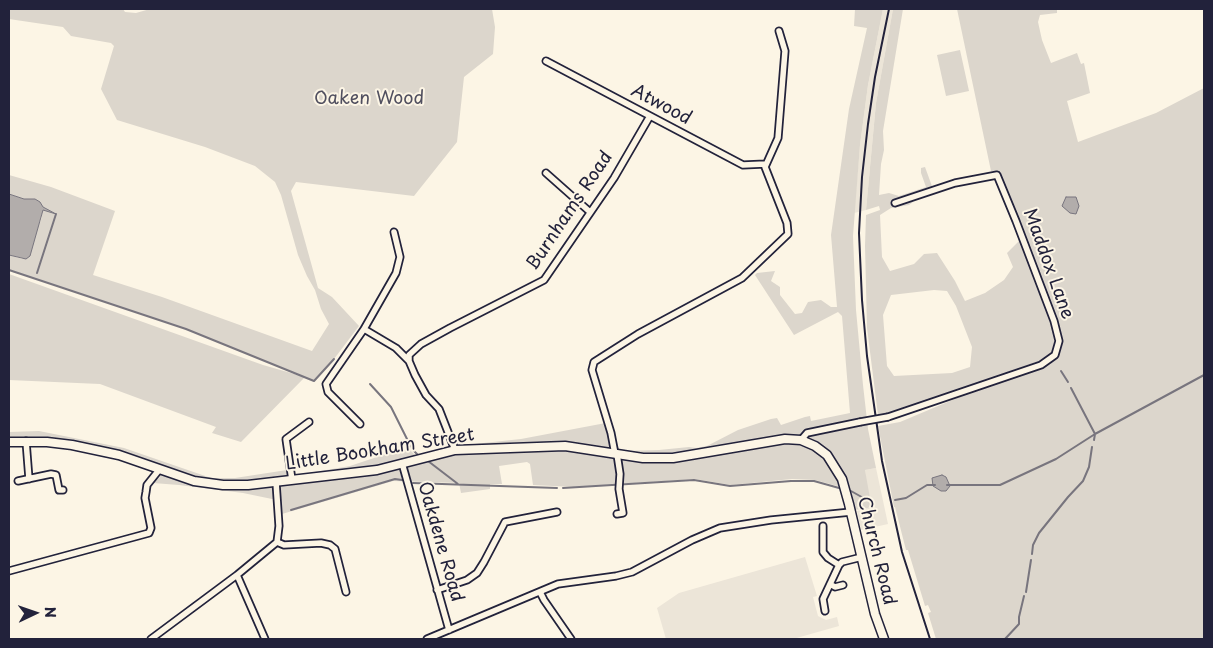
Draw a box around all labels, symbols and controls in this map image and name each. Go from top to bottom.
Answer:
street label: Atwood [627,80,695,130]
park label: Oaken Wood [314,88,424,110]
street label: Burnhams Road [522,147,618,275]
street label: Maddox Lane [1018,206,1078,322]
street label: Little Bookham Street [284,424,476,476]
street label: Oakdene Road [413,479,467,605]
street label: Church Road [852,494,900,608]
north arrow [10,588,60,638]
text: N [40,606,61,618]

